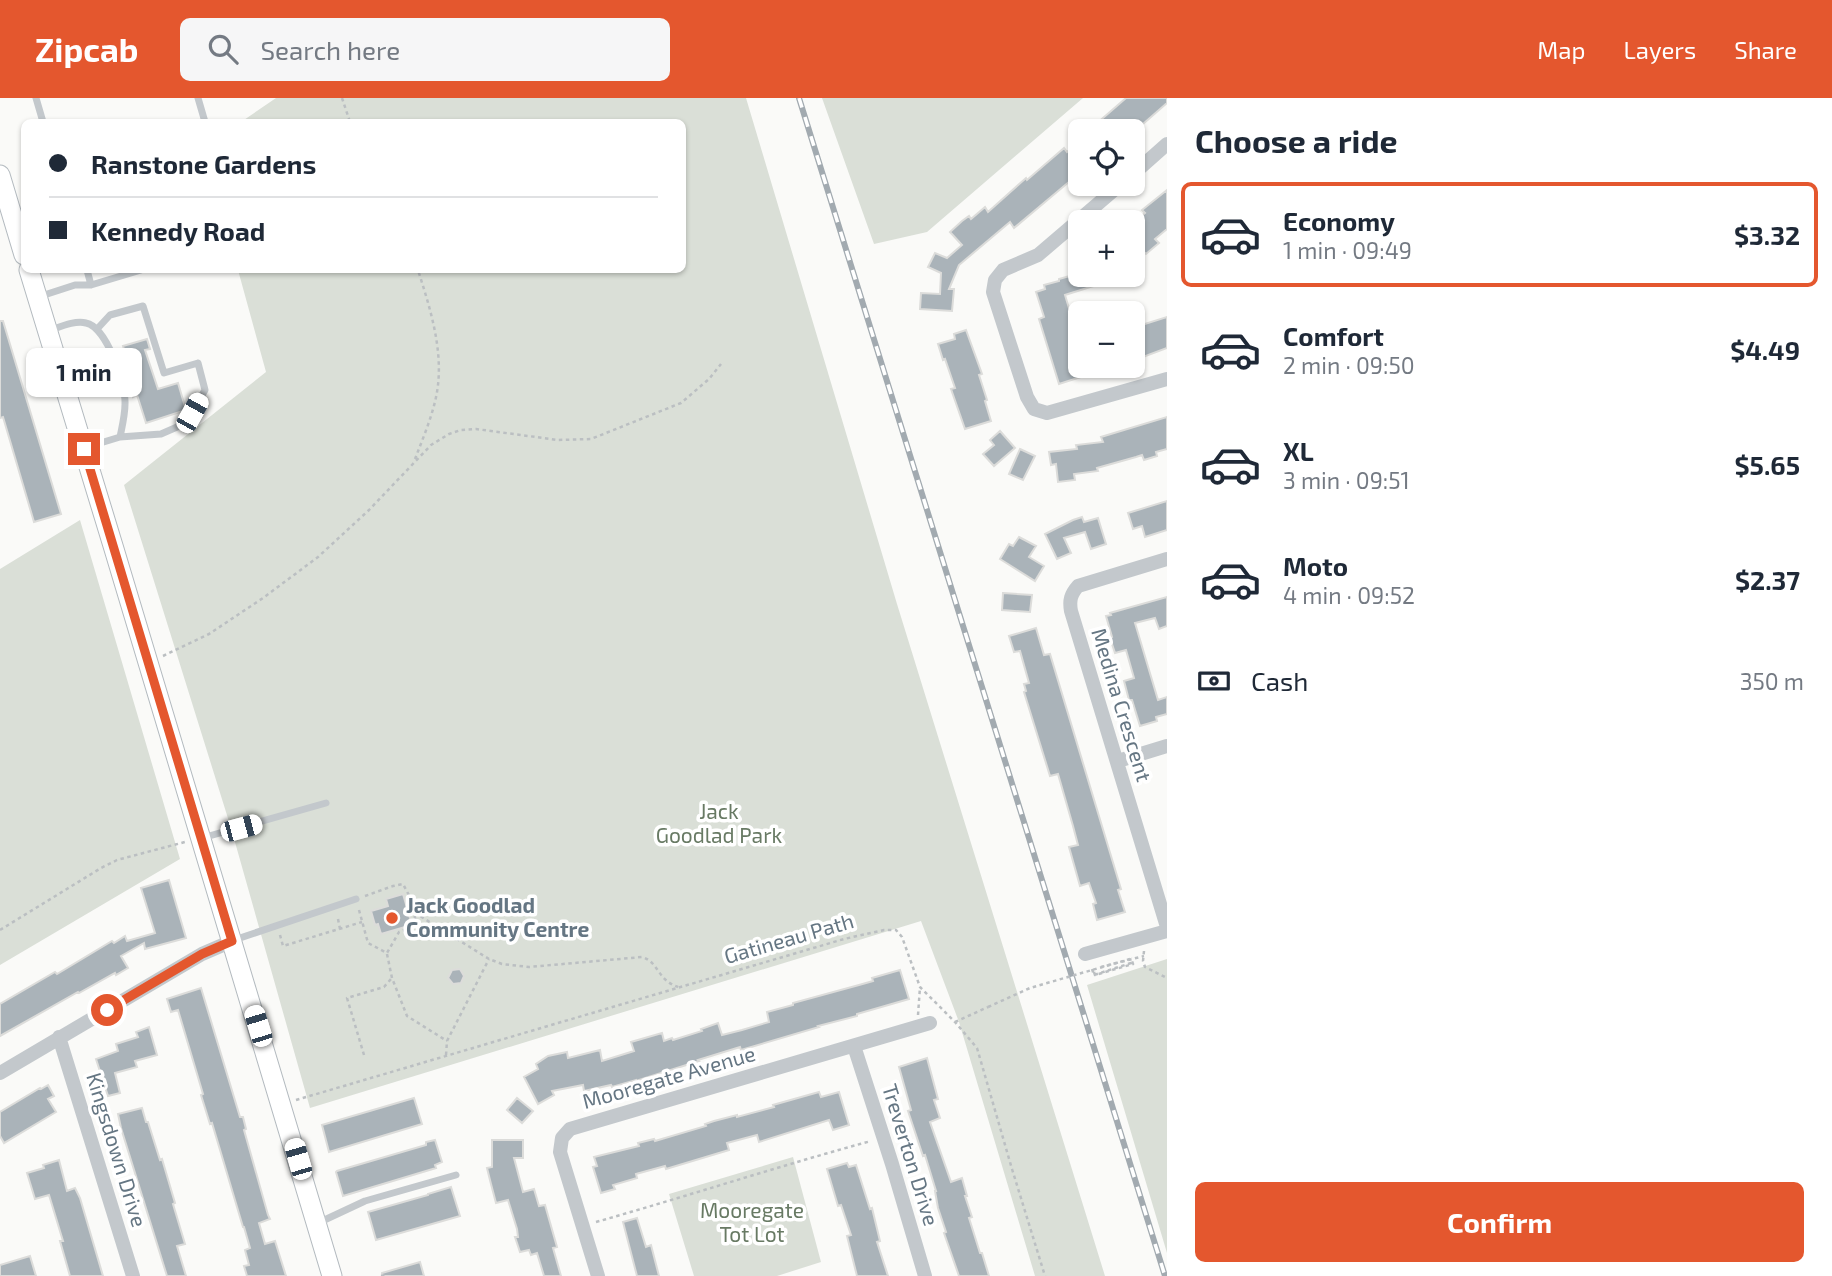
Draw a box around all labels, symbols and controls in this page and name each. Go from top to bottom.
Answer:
search box [180,18,670,81]
text: Zipcab [35,29,138,69]
icon: search [204,30,242,68]
text: Search here [260,34,400,65]
text: Map [1537,35,1585,64]
text: Layers [1623,35,1696,64]
text: Share [1734,35,1797,64]
map controls [1068,119,1145,378]
button: locate [1068,119,1145,196]
text: Choose a ride [1195,121,1398,159]
text: Ranstone Gardens [91,148,316,179]
icon: car [1199,203,1262,266]
text: Economy [1283,205,1395,236]
button: + [1068,210,1145,287]
text: Kennedy Road [91,215,265,246]
text: $3.32 [1734,219,1800,250]
text: 1 min · 09:49 [1283,236,1412,264]
button: − [1068,301,1145,378]
icon: car [1199,318,1262,381]
text: Comfort [1283,320,1384,351]
text: $4.49 [1730,334,1800,365]
callout: 1 min [26,348,142,396]
text: 2 min · 09:50 [1283,351,1415,379]
text: 1 min [56,358,112,386]
car [173,390,212,436]
route end [68,433,100,465]
icon: car [1199,433,1262,496]
text: XL [1283,435,1314,466]
text: $5.65 [1735,449,1800,480]
text: 3 min · 09:51 [1283,466,1410,494]
icon: car [1199,548,1262,611]
text: Moto [1283,550,1348,581]
text: $2.37 [1735,564,1800,595]
text: 4 min · 09:52 [1283,581,1415,609]
street label: Medina Crescent [1087,625,1158,784]
icon: cash [1195,662,1233,700]
text: Cash [1251,665,1308,696]
text: 350 m [1740,667,1804,695]
park label: Jack Goodlad Park [656,798,783,847]
car [218,812,265,844]
place label: Jack Goodlad Community Centre [406,892,589,942]
street label: Gatineau Path [721,907,856,968]
marker: Jack Goodlad Community Centre [384,910,400,926]
route start [91,994,123,1026]
car [242,1003,275,1049]
street label: Mooregate Avenue [579,1040,758,1113]
street label: Kingsdown Drive [82,1069,153,1230]
street label: Treverton Drive [878,1081,945,1228]
car [283,1136,314,1182]
button: Confirm [1195,1182,1804,1262]
park label: Mooregate Tot Lot [700,1197,804,1246]

